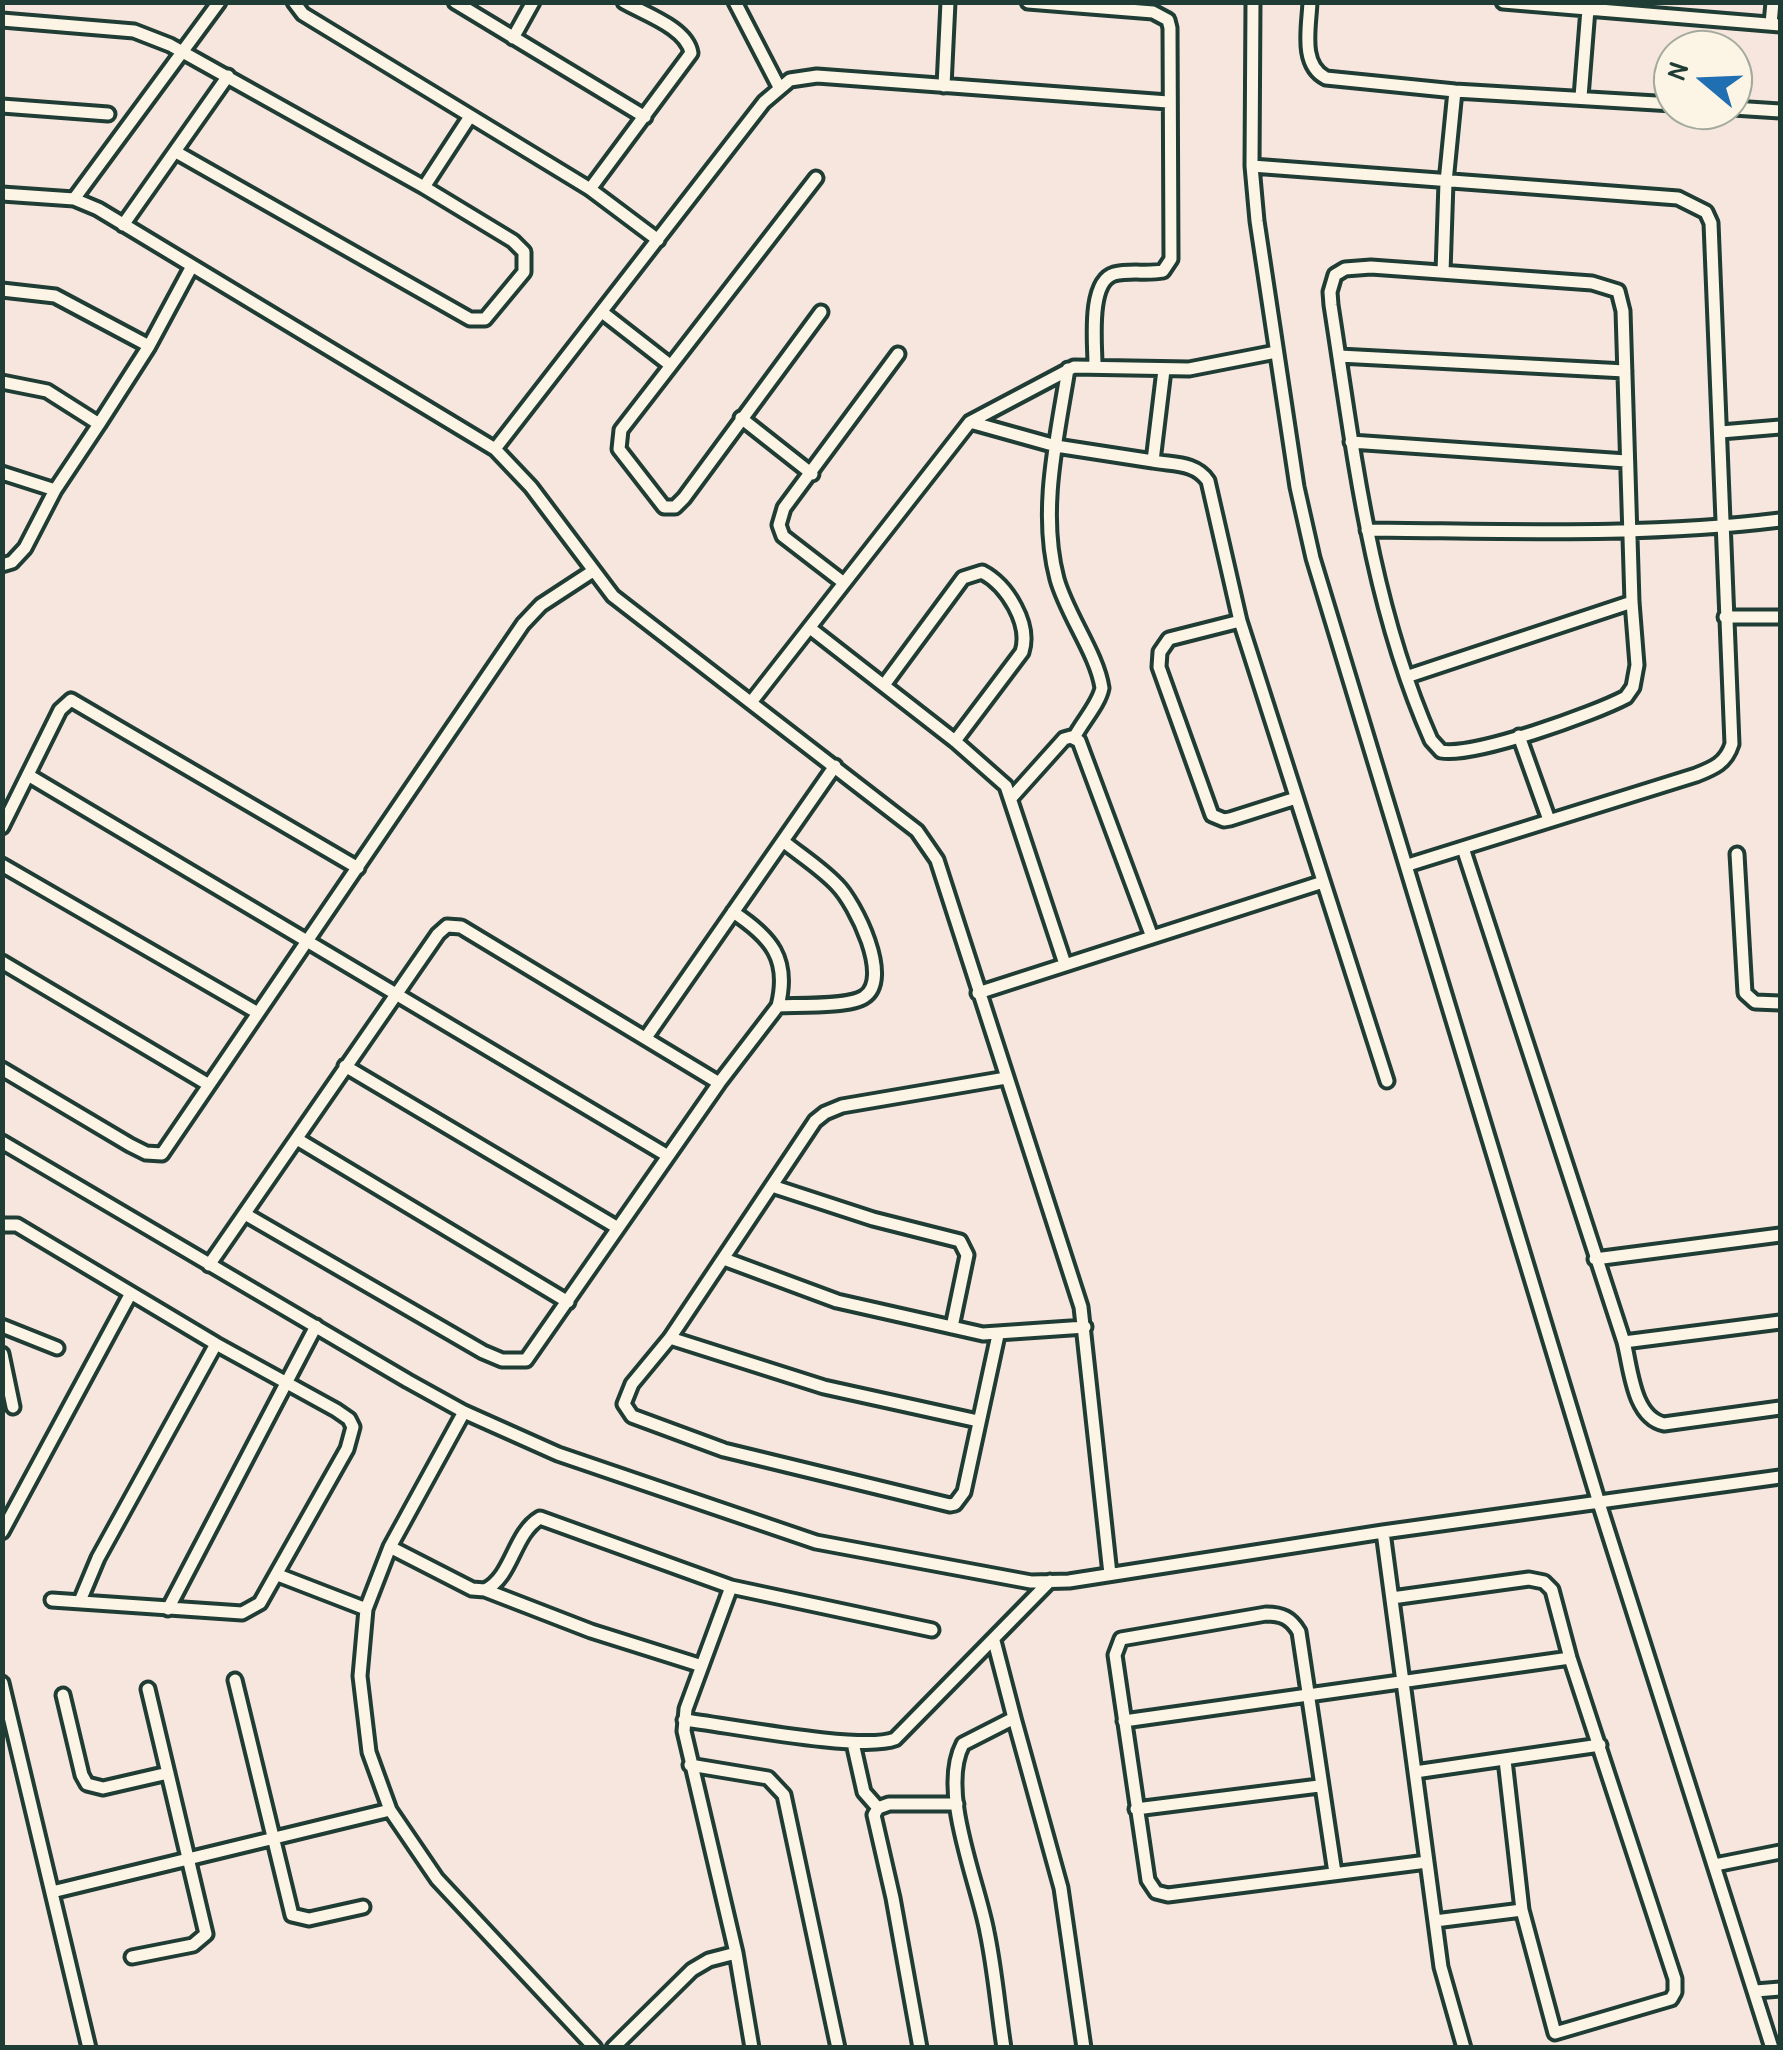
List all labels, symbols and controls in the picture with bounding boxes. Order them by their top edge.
north arrow [1653,30,1753,130]
text: N [1656,58,1697,84]

